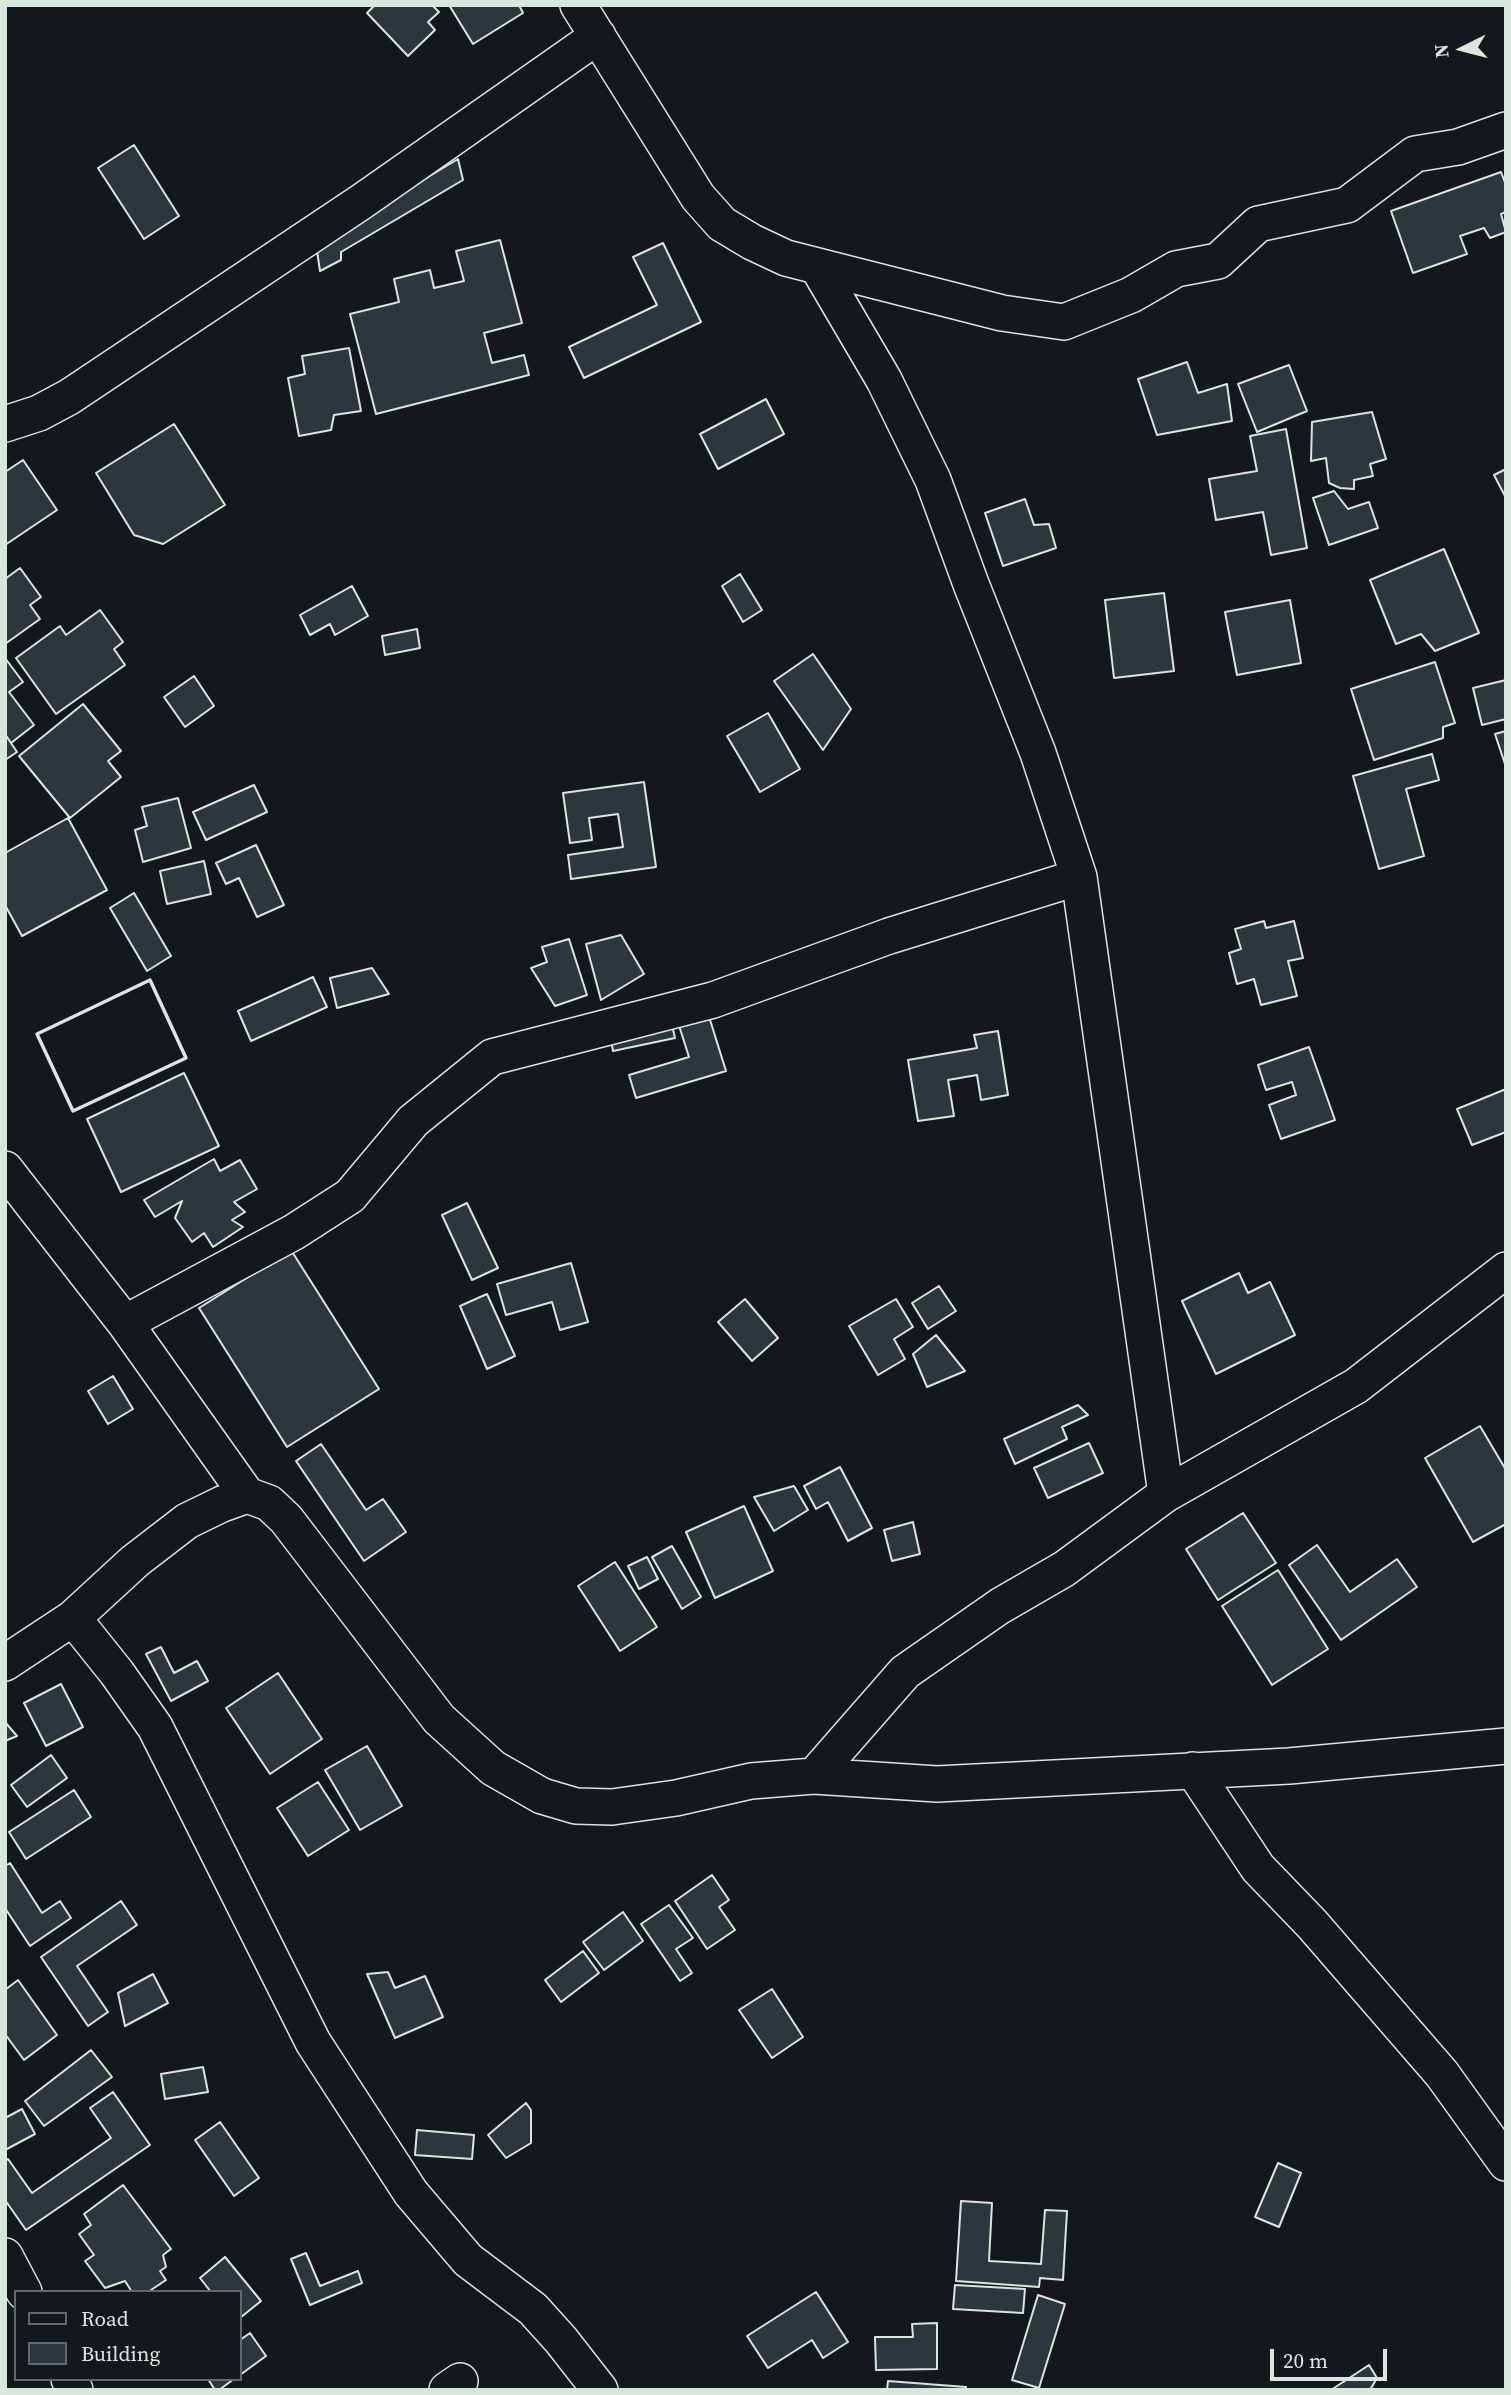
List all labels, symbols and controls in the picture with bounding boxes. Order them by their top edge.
north arrow [1427,14,1497,84]
text: N [1427,43,1455,59]
legend [14,2290,242,2381]
text: Road [81,2304,129,2333]
scale bar [1273,2336,1390,2380]
text: Building [81,2339,160,2368]
text: 20 m [1283,2346,1328,2375]

